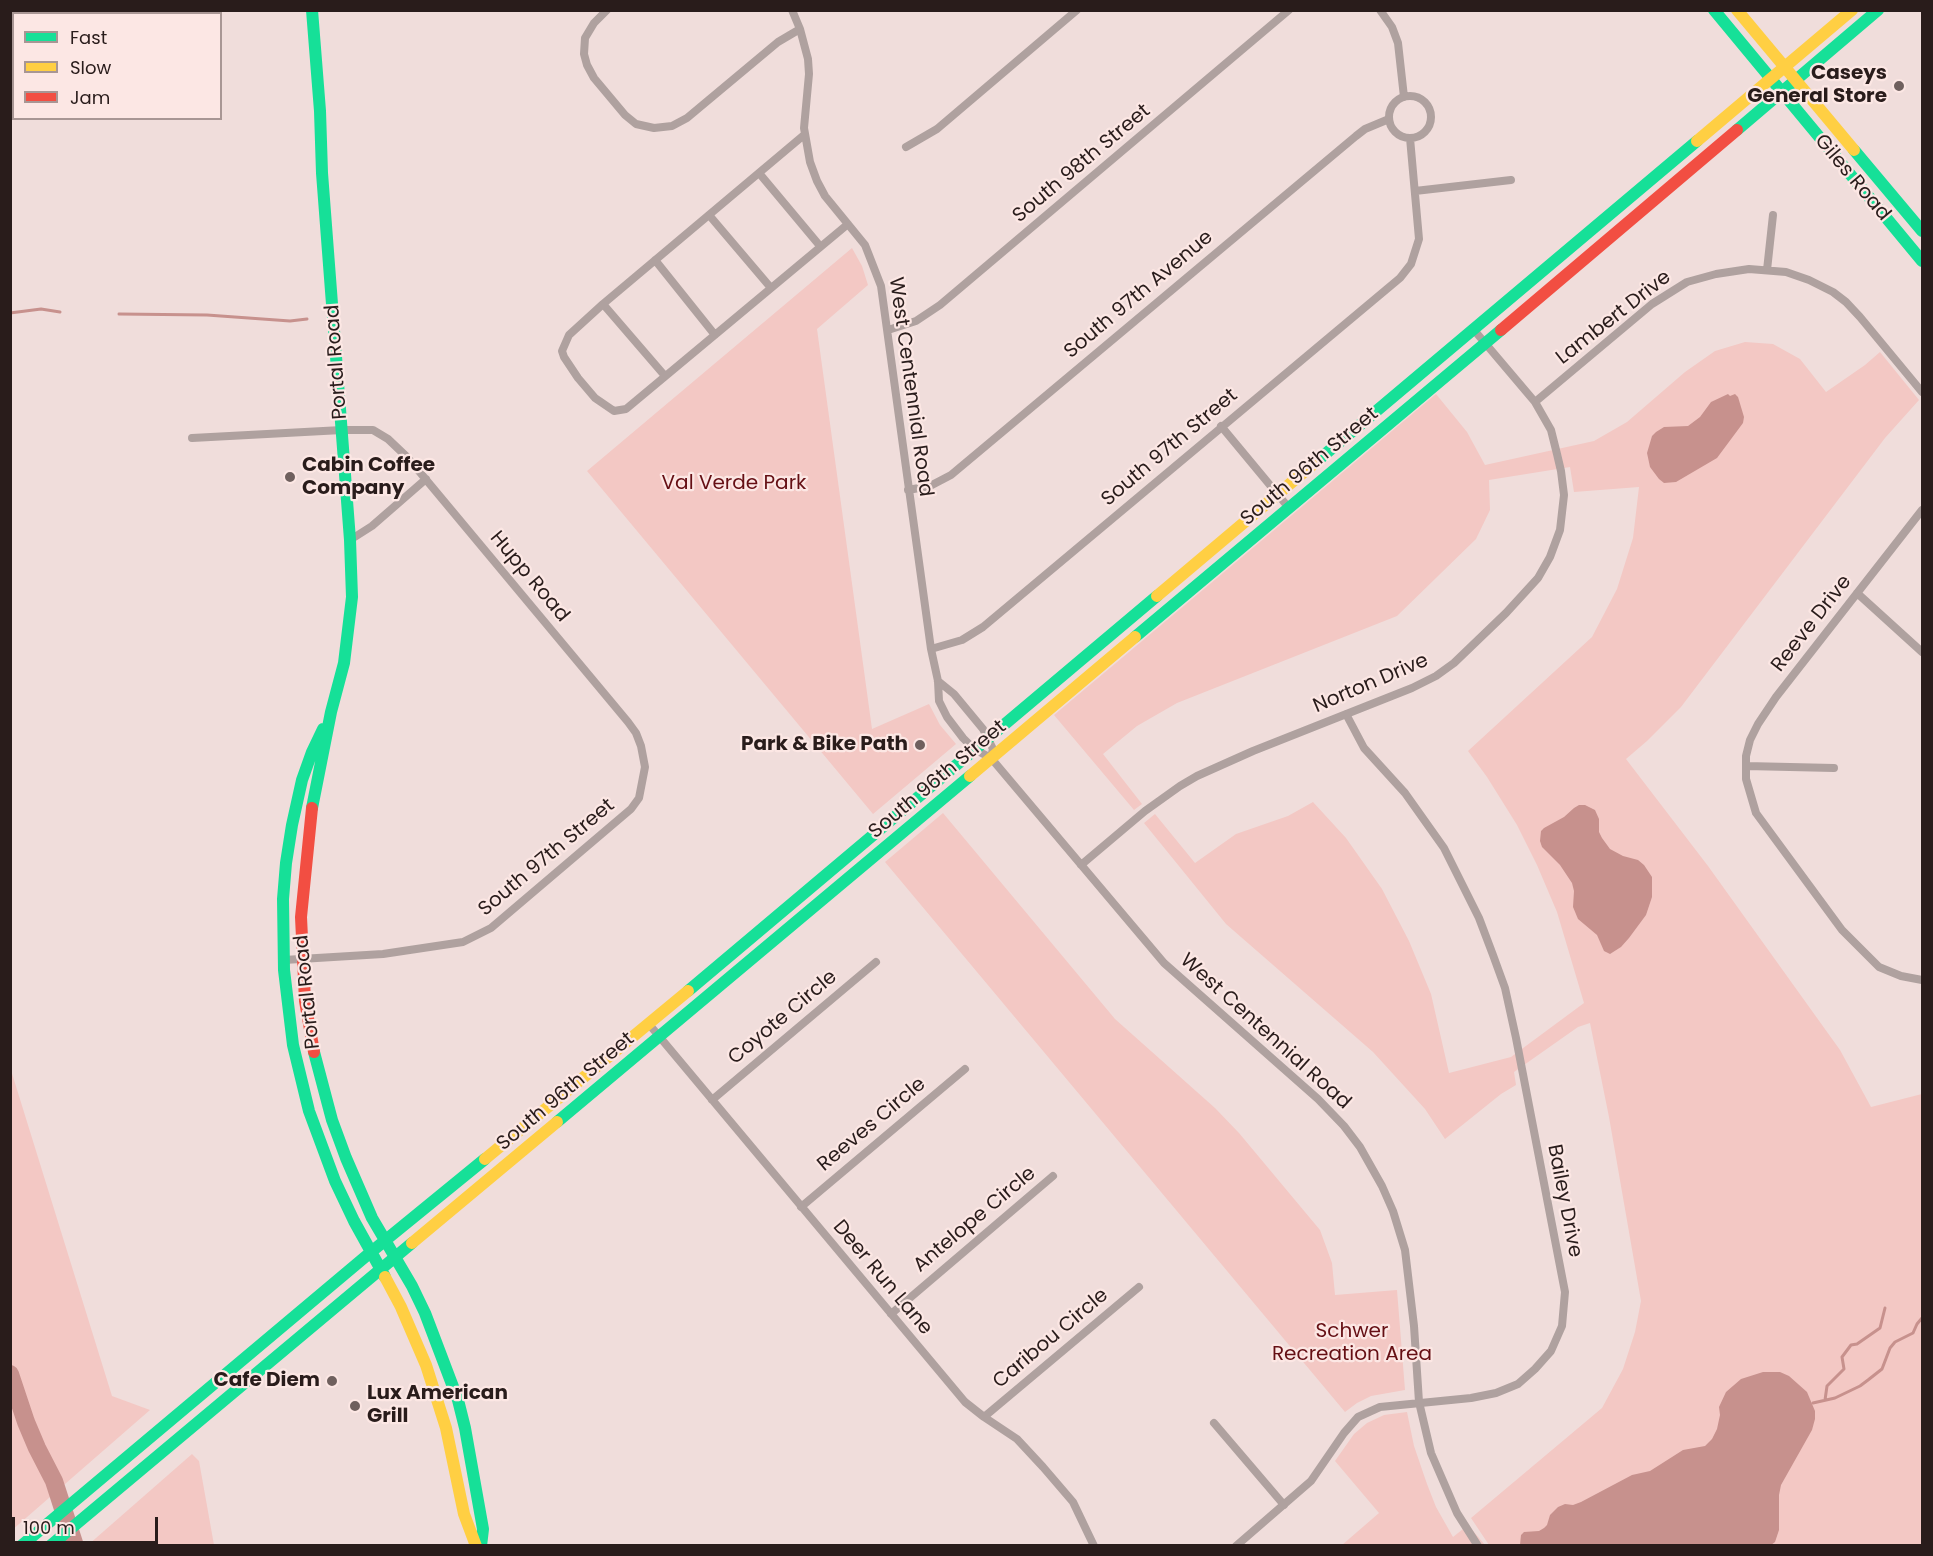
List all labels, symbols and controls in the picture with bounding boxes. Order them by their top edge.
legend [12,12,222,120]
text: Fast [70,25,107,50]
text: Slow [70,55,111,80]
place label: Caseys General Store [1747,62,1887,109]
marker: Caseys General Store [1892,79,1906,93]
text: Jam [70,85,110,110]
street label: South 98th Street [1008,100,1156,228]
street label: Giles Road [1809,130,1895,226]
street label: South 97th Avenue [1060,226,1218,364]
street label: Lambert Drive [1552,266,1676,370]
street label: West Centennial Road [883,276,937,498]
street label: Portal Road [321,304,353,420]
street label: South 97th Street [1097,384,1243,512]
street label: South 96th Street [1236,403,1384,531]
place label: Cabin Coffee Company [302,454,435,501]
marker: Cabin Coffee Company [283,470,297,484]
park label: Val Verde Park [662,472,806,496]
street label: Hupp Road [484,527,574,627]
street label: Reeve Drive [1767,571,1857,677]
street label: Norton Drive [1310,649,1432,719]
street label: South 96th Street [864,716,1012,844]
place label: Park & Bike Path [741,733,908,757]
marker: Park & Bike Path [913,738,927,752]
street label: South 97th Street [474,794,620,922]
street label: Portal Road [290,934,326,1050]
street label: West Centennial Road [1175,949,1355,1115]
street label: Coyote Circle [724,966,842,1070]
street label: South 96th Street [492,1028,640,1156]
street label: Reeves Circle [813,1073,931,1177]
street label: Bailey Drive [1541,1142,1587,1260]
street label: Antelope Circle [909,1162,1041,1278]
street label: Deer Run Lane [827,1216,937,1340]
street label: Caribou Circle [988,1284,1114,1394]
park label: Schwer Recreation Area [1272,1320,1432,1367]
place label: Cafe Diem [213,1369,320,1393]
marker: Cafe Diem [325,1374,339,1388]
place label: Lux American Grill [367,1382,508,1429]
marker: Lux American Grill [348,1399,362,1413]
scale bar [15,1505,160,1543]
text: 100 m [23,1515,75,1540]

